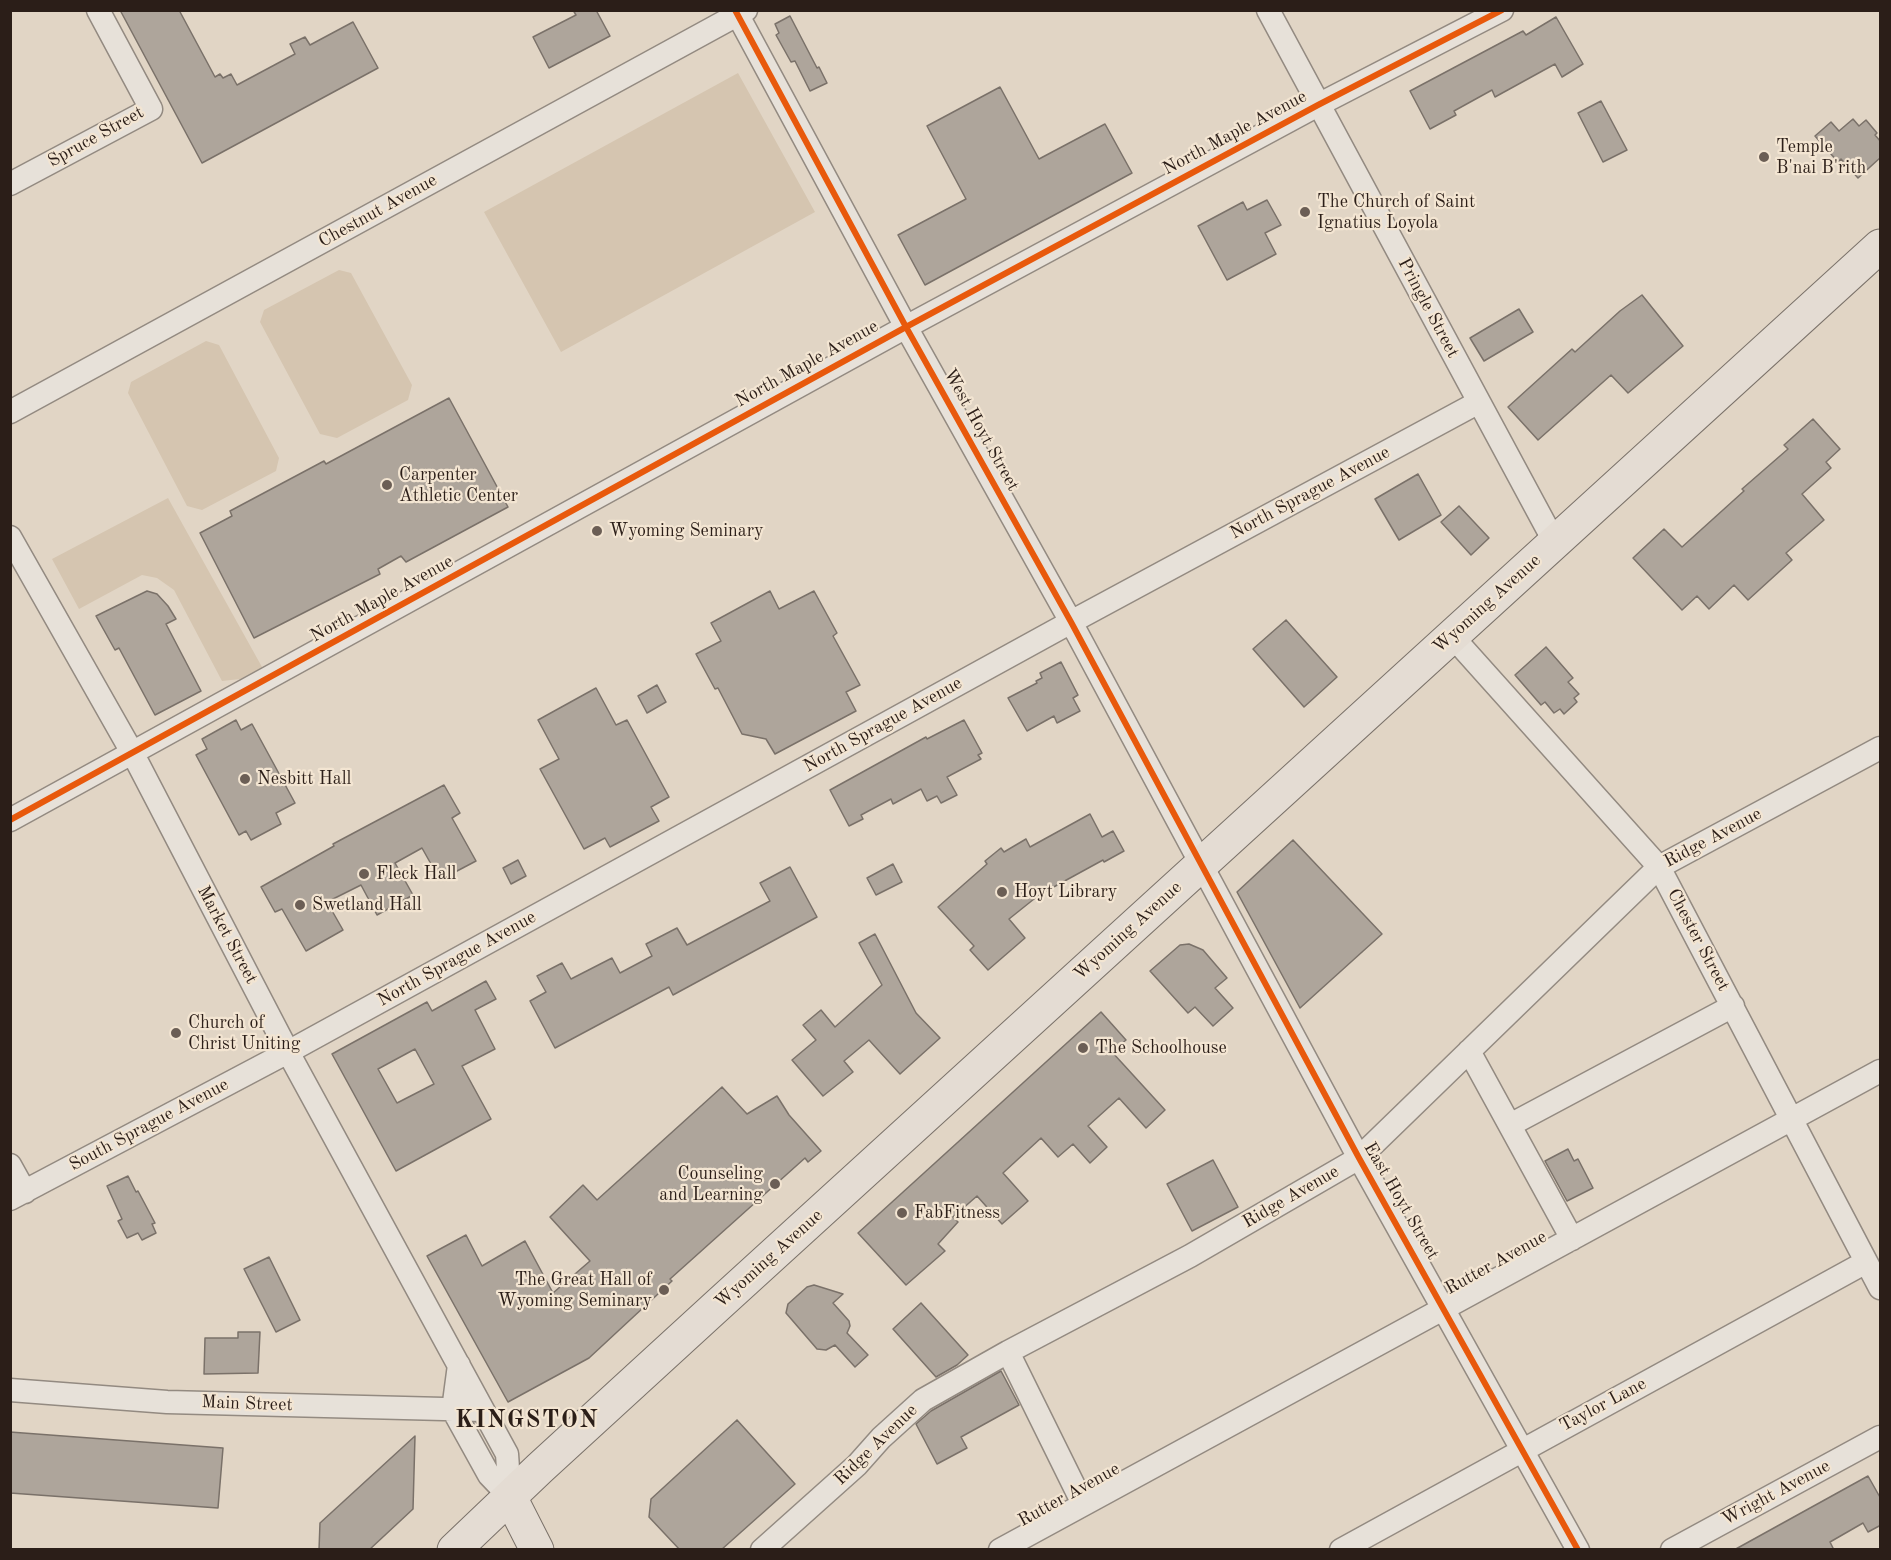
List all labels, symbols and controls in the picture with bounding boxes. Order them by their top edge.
street label: North Maple Avenue [1159,86,1311,180]
street label: Spruce Street [44,102,148,172]
place label: Temple B'nai B'rith [1776,136,1866,178]
marker: Temple B'nai B'rith [1757,150,1771,164]
street label: Chestnut Avenue [315,170,441,252]
place label: The Church of Saint Ignatius Loyola [1317,191,1475,234]
marker: The Church of Saint Ignatius Loyola [1298,205,1312,219]
street label: Pringle Street [1393,254,1463,362]
street label: North Maple Avenue [732,316,882,412]
street label: West Hoyt Street [938,365,1024,495]
street label: North Sprague Avenue [1226,442,1394,544]
place label: Carpenter Athletic Center [399,464,518,506]
marker: Carpenter Athletic Center [380,478,394,492]
place label: Wyoming Seminary [609,520,764,542]
marker: Wyoming Seminary [590,524,604,538]
street label: Wyoming Avenue [1429,550,1545,658]
street label: North Maple Avenue [307,551,457,647]
street label: North Sprague Avenue [800,672,966,778]
place label: Nesbitt Hall [257,768,351,790]
marker: Nesbitt Hall [238,772,252,786]
street label: Ridge Avenue [1661,803,1765,873]
place label: Fleck Hall [376,863,456,885]
marker: Fleck Hall [357,867,371,881]
street label: Wyoming Avenue [1070,877,1186,985]
place label: Hoyt Library [1014,881,1117,903]
street label: Market Street [192,882,262,988]
marker: Hoyt Library [995,885,1009,899]
street label: Chester Street [1662,885,1734,995]
place label: Swetland Hall [312,894,422,916]
marker: Swetland Hall [293,898,307,912]
street label: North Sprague Avenue [374,906,540,1012]
place label: Church of Christ Uniting [188,1012,300,1054]
marker: Church of Christ Uniting [169,1026,183,1040]
place label: The Schoolhouse [1095,1037,1227,1059]
marker: The Schoolhouse [1076,1041,1090,1055]
street label: South Sprague Avenue [66,1074,232,1176]
street label: East Hoyt Street [1359,1138,1443,1264]
street label: Ridge Avenue [1239,1161,1343,1233]
place label: Counseling and Learning [659,1163,763,1206]
marker: Counseling and Learning [768,1177,782,1191]
place label: FabFitness [914,1202,1000,1224]
street label: Wyoming Avenue [711,1205,827,1313]
marker: FabFitness [895,1206,909,1220]
street label: Rutter Avenue [1441,1226,1551,1300]
place label: The Great Hall of Wyoming Seminary [497,1269,652,1312]
marker: The Great Hall of Wyoming Seminary [657,1283,671,1297]
street label: Taylor Lane [1556,1373,1650,1437]
street label: Main Street [201,1392,293,1416]
street label: Ridge Avenue [830,1400,922,1490]
district label: KINGSTON [455,1407,599,1435]
street label: Wright Avenue [1718,1455,1834,1531]
street label: Rutter Avenue [1014,1458,1124,1532]

